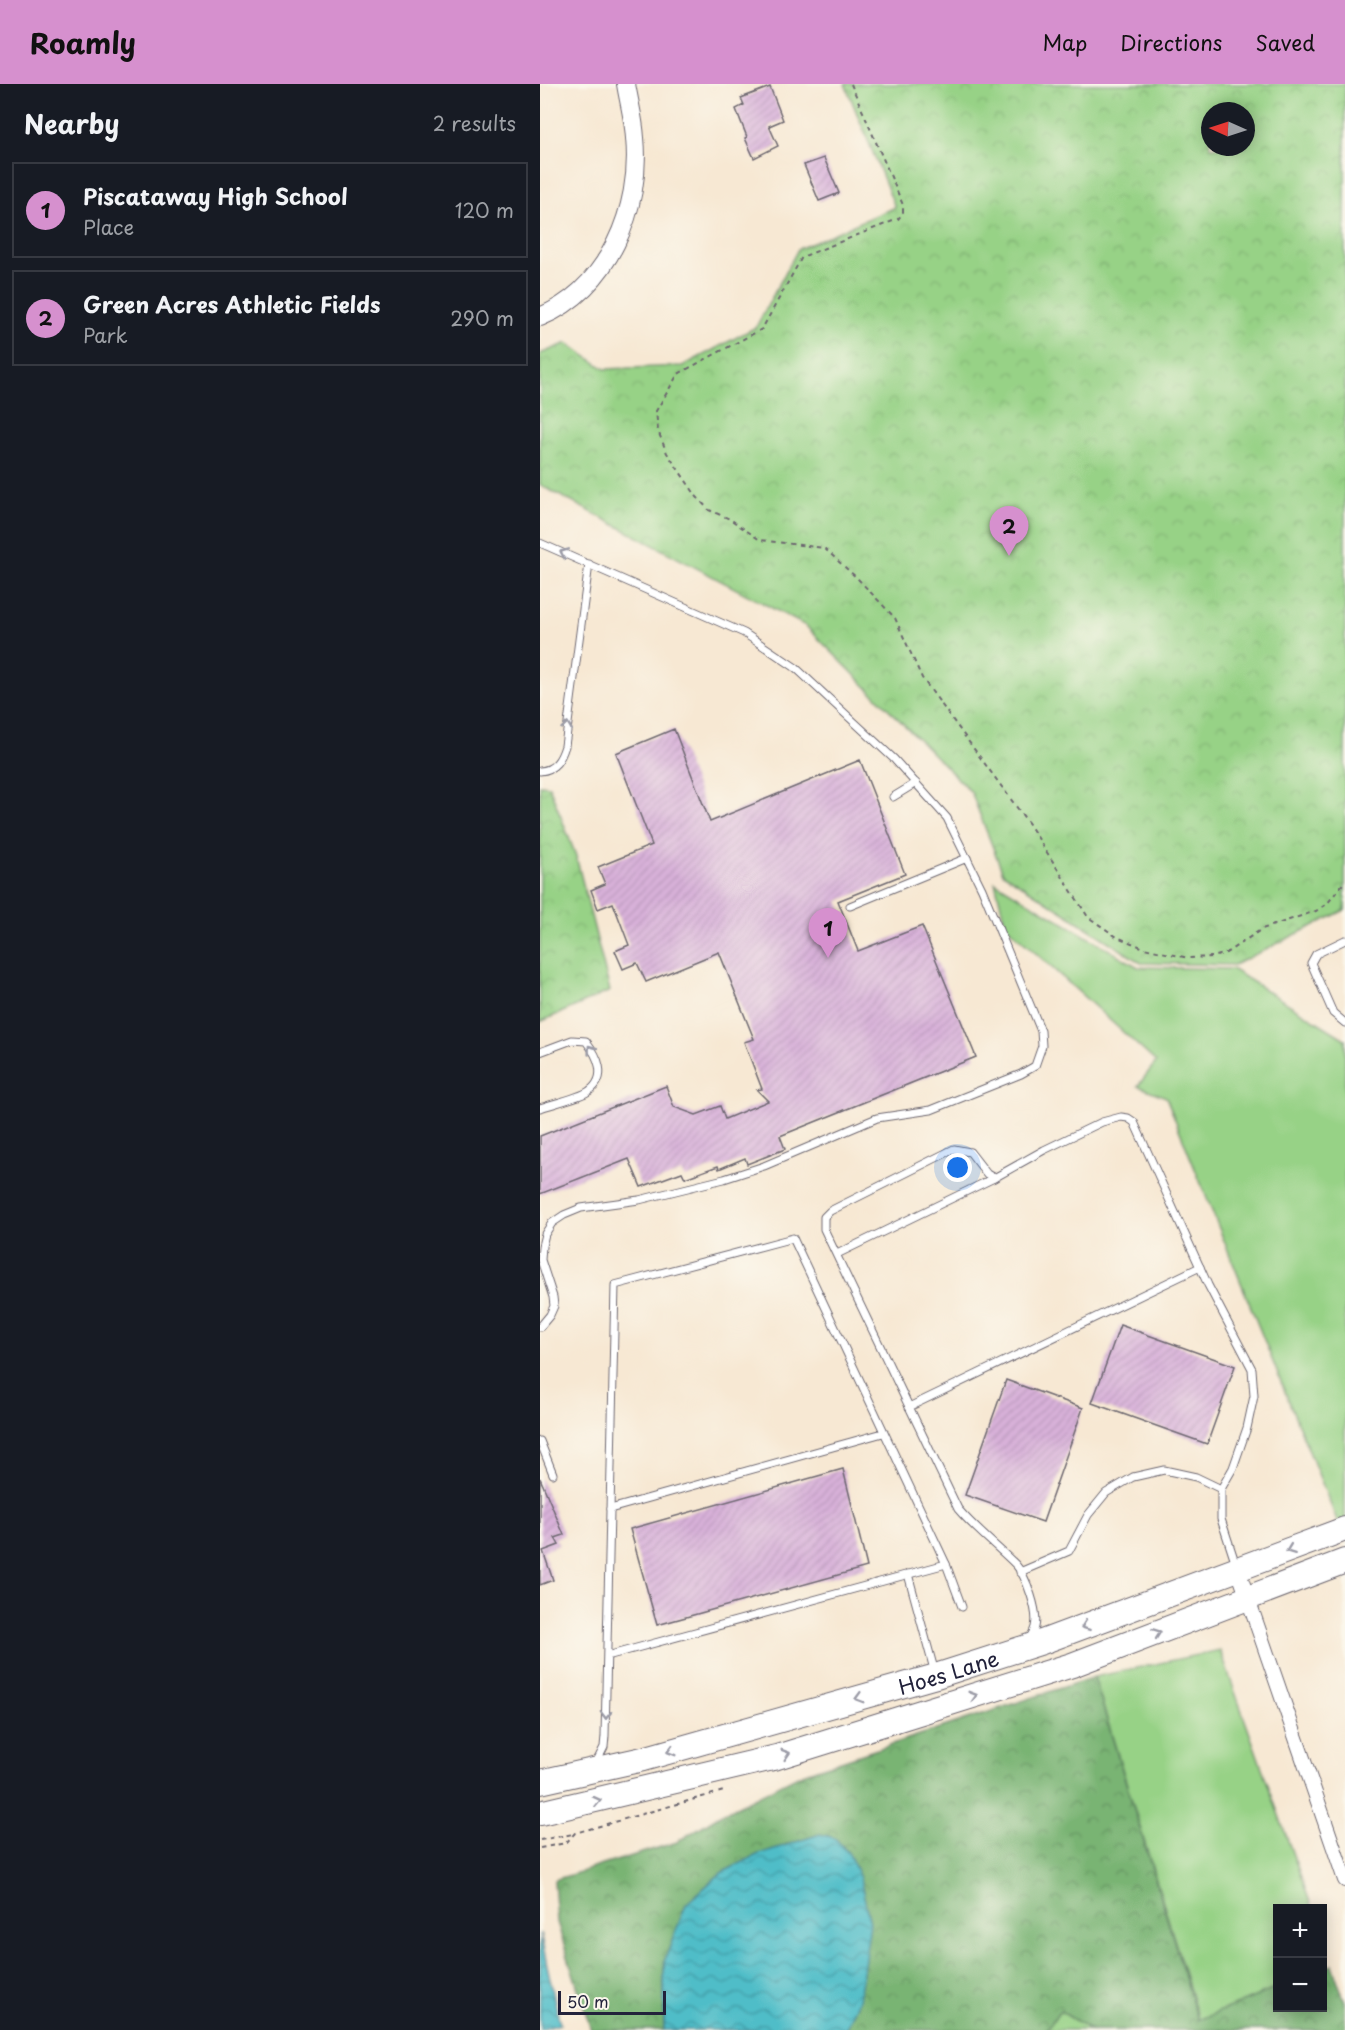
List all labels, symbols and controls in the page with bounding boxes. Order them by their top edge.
text: Roamly [30,21,136,64]
text: Map [1042,26,1087,58]
text: Directions [1120,26,1222,58]
text: Saved [1255,26,1315,58]
north arrow [1201,102,1255,156]
text: Nearby [24,104,119,143]
text: 2 results [433,108,516,138]
text: Piscataway High School [83,179,348,212]
text: 1 [41,195,50,225]
text: 120 m [455,195,514,225]
text: Place [83,212,134,242]
text: Green Acres Athletic Fields [83,287,380,320]
text: 2 [38,303,53,333]
text: 290 m [450,303,514,333]
text: Park [83,320,128,350]
pin: 2 [990,506,1028,556]
one-way arrow [560,548,571,560]
one-way arrow [561,722,573,731]
pin: 1 [808,908,848,958]
one-way arrow [587,1045,598,1056]
your location [943,1153,972,1182]
one-way arrow [1285,1542,1296,1555]
one-way arrow [1080,1619,1090,1632]
one-way arrow [1151,1628,1162,1641]
street label: Hoes Lane [894,1641,1003,1702]
one-way arrow [854,1691,865,1703]
one-way arrow [967,1691,978,1703]
one-way arrow [600,1710,612,1719]
one-way arrow [666,1744,677,1756]
one-way arrow [780,1749,791,1761]
one-way arrow [592,1795,602,1808]
map controls [1273,1904,1327,2012]
button: + [1273,1904,1327,1958]
button: − [1273,1958,1327,2012]
scale bar [558,1988,666,2016]
text: 50 m [567,1989,608,2013]

